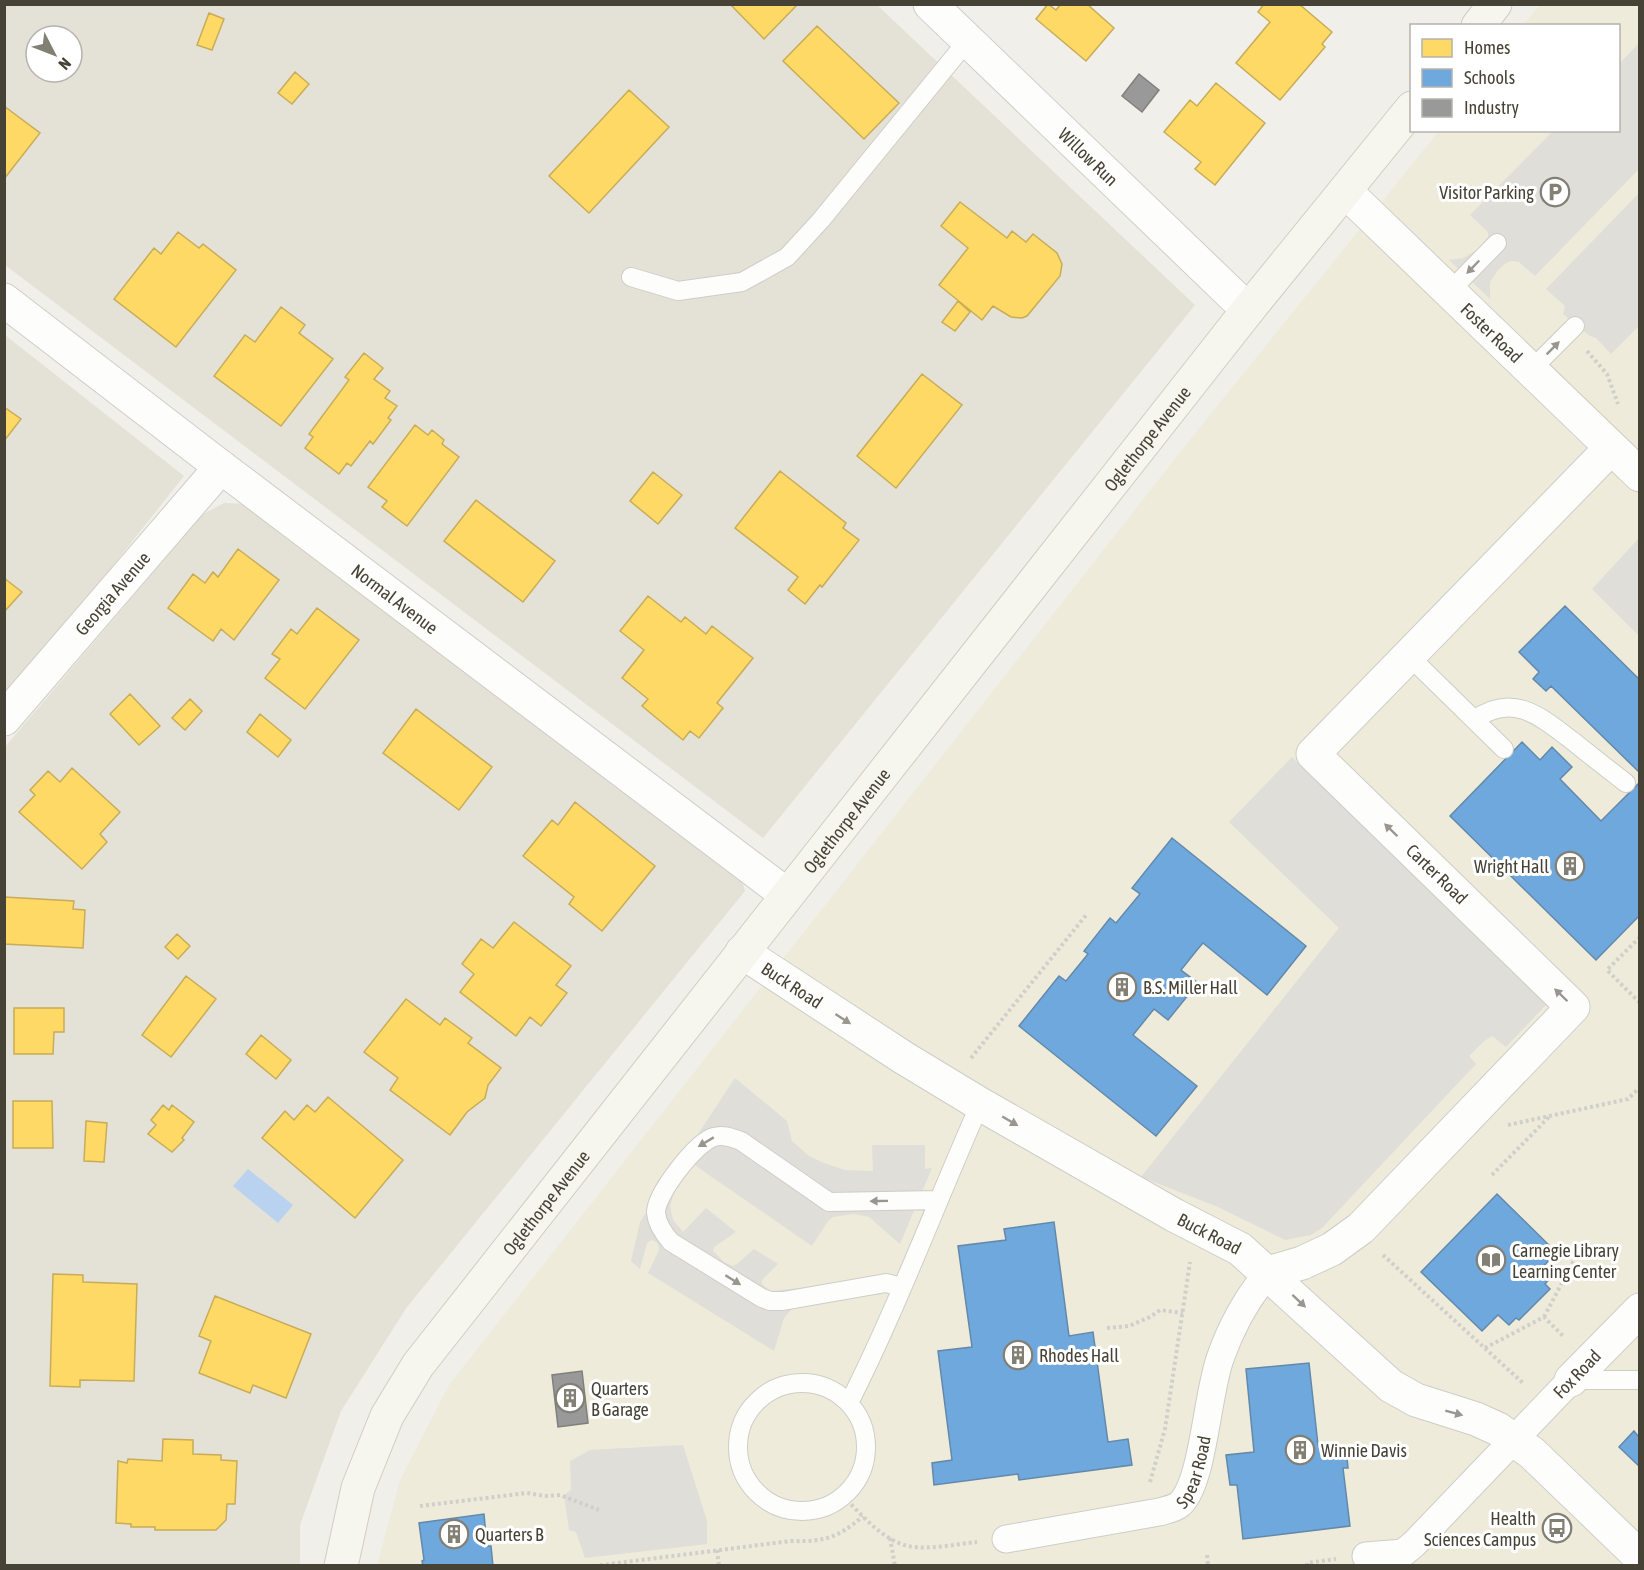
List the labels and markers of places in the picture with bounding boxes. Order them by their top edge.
parking icon: Visitor Parking [1539,176,1571,208]
place label: Visitor Parking [1439,182,1534,203]
building icon: Wright Hall [1554,850,1586,882]
place label: Wright Hall [1474,856,1549,877]
building icon: B.S. Miller Hall [1106,971,1138,1003]
place label: B.S. Miller Hall [1143,977,1238,998]
place label: Carnegie Library Learning Center [1512,1240,1619,1282]
library icon: Carnegie Library Learning Center [1475,1244,1507,1276]
building icon: Rhodes Hall [1002,1339,1034,1371]
place label: Rhodes Hall [1039,1345,1119,1366]
place label: Quarters B Garage [591,1378,649,1420]
building icon: Quarters B Garage [554,1382,586,1414]
building icon: Winnie Davis [1284,1434,1316,1466]
place label: Winnie Davis [1321,1440,1407,1461]
place label: Health Sciences Campus [1424,1508,1536,1550]
bus stop icon: Health Sciences Campus [1541,1512,1573,1544]
building icon: Quarters B [438,1518,470,1550]
place label: Quarters B [475,1524,544,1545]

